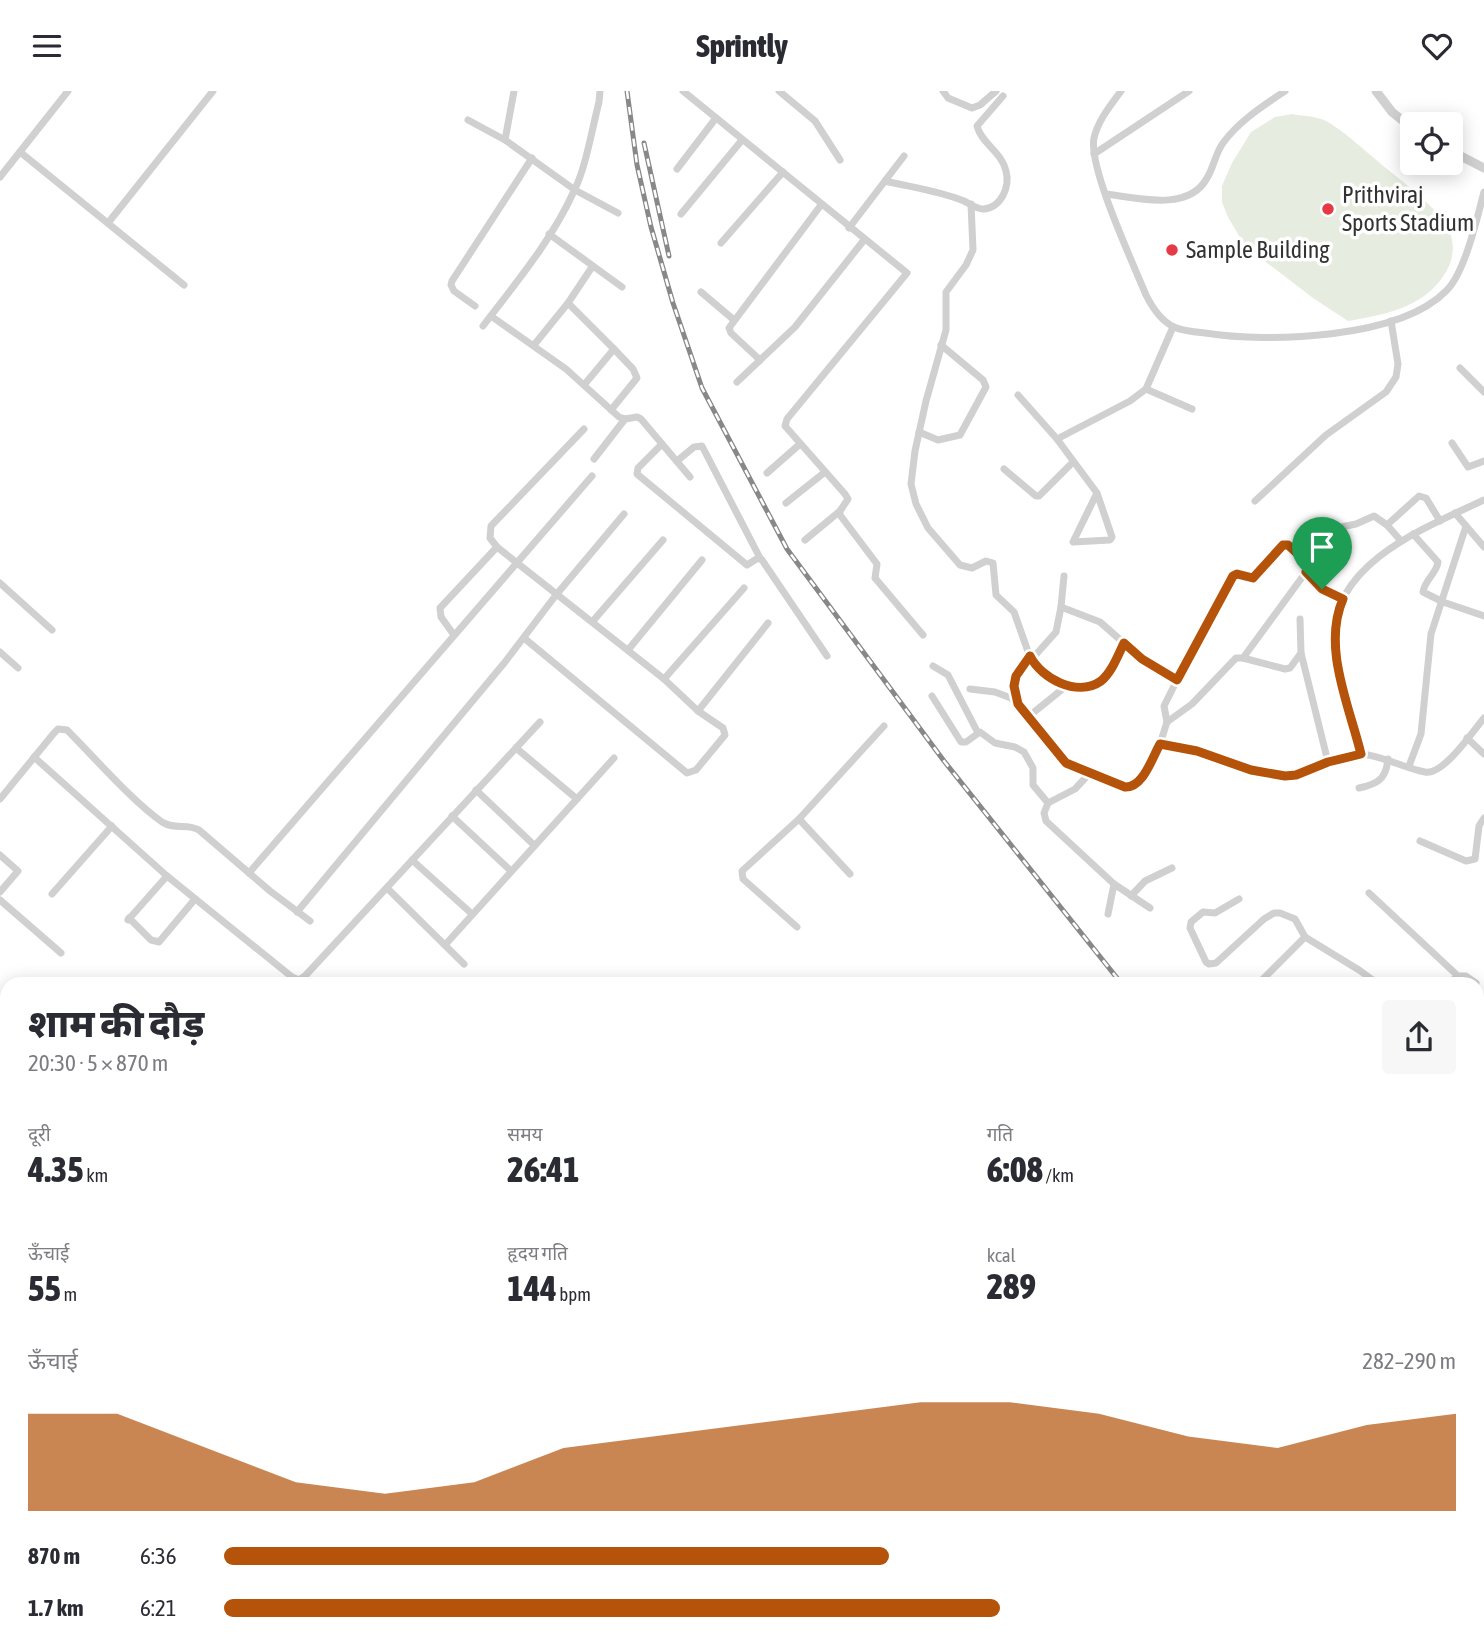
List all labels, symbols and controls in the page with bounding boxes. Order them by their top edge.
icon: menu [28,27,66,65]
text: Sprintly [696,27,788,64]
icon: heart [1418,27,1456,65]
map controls [1400,112,1463,175]
button: locate [1400,112,1463,175]
place label: Prithviraj Sports Stadium [1342,181,1474,236]
marker: Prithviraj Sports Stadium [1320,201,1336,217]
place label: Sample Building [1186,236,1330,263]
marker: Sample Building [1164,242,1180,258]
pin [1292,517,1352,589]
icon: arrive [1303,528,1341,566]
button: share [1382,1000,1456,1074]
text: शाम की दौड़ [28,1002,204,1045]
text: 20:30 · 5 × 870 m [28,1050,168,1076]
text: दूरी [28,1123,51,1145]
text: समय [507,1123,543,1145]
text: गति [987,1123,1013,1145]
text: 4.35 [28,1149,84,1189]
text: 26:41 [507,1149,579,1189]
text: 6:08 [987,1149,1043,1189]
text: km [84,1164,108,1186]
text: /km [1043,1164,1074,1186]
text: ऊँचाई [28,1242,69,1264]
text: हृदय गति [507,1242,568,1264]
text: kcal [987,1244,1016,1266]
text: 289 [987,1266,1036,1306]
text: 55 [28,1268,61,1308]
text: 144 [507,1268,557,1308]
text: m [61,1283,77,1305]
text: bpm [557,1283,591,1305]
text: ऊँचाई [28,1348,78,1374]
text: 282–290 m [1362,1348,1456,1374]
text: 870 m [28,1543,80,1569]
text: 6:36 [140,1543,177,1569]
text: 1.7 km [28,1595,84,1621]
text: 6:21 [140,1595,177,1621]

